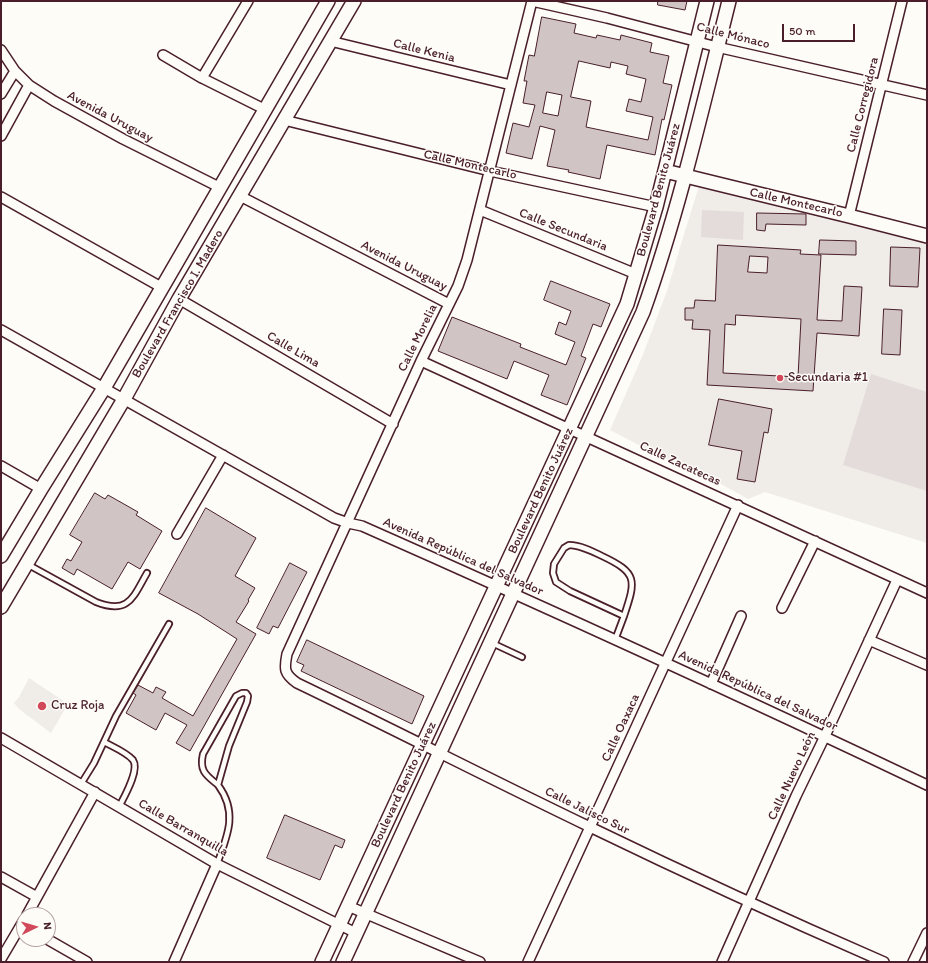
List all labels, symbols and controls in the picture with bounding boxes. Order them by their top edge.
scale bar [784,16,857,42]
street label: Calle Mónaco [695,19,771,53]
text: 50 m [789,24,815,38]
street label: Calle Kenia [391,36,457,66]
street label: Calle Corregidora [844,56,882,154]
street label: Avenida Uruguay [64,88,156,146]
street label: Boulevard Benito Juárez [634,122,684,258]
street label: Calle Montecarlo [422,147,518,183]
street label: Calle Montecarlo [748,185,844,221]
street label: Calle Secundaria [517,205,609,255]
street label: Boulevard Francisco I. Madero [129,227,227,381]
street label: Avenida Uruguay [358,238,450,294]
street label: Calle Morelia [395,302,441,374]
street label: Calle Lima [264,329,322,371]
place label: Secundaria #1 [788,370,868,386]
marker: Secundaria #1 [775,373,785,383]
street label: Boulevard Benito Juárez [505,425,577,557]
street label: Calle Zacatecas [637,438,723,490]
street label: Avenida República del Salvador [380,515,546,599]
street label: Avenida República del Salvador [676,647,840,735]
street label: Calle Oaxaca [598,692,644,764]
place label: Cruz Roja [51,698,104,714]
marker: Cruz Roja [36,700,48,712]
street label: Boulevard Benito Juárez [368,719,440,851]
street label: Calle Nuevo León [765,729,819,823]
street label: Calle Jalisco Sur [542,784,632,838]
street label: Calle Barranquilla [135,796,231,860]
north arrow [16,907,56,947]
text: N [41,922,54,930]

